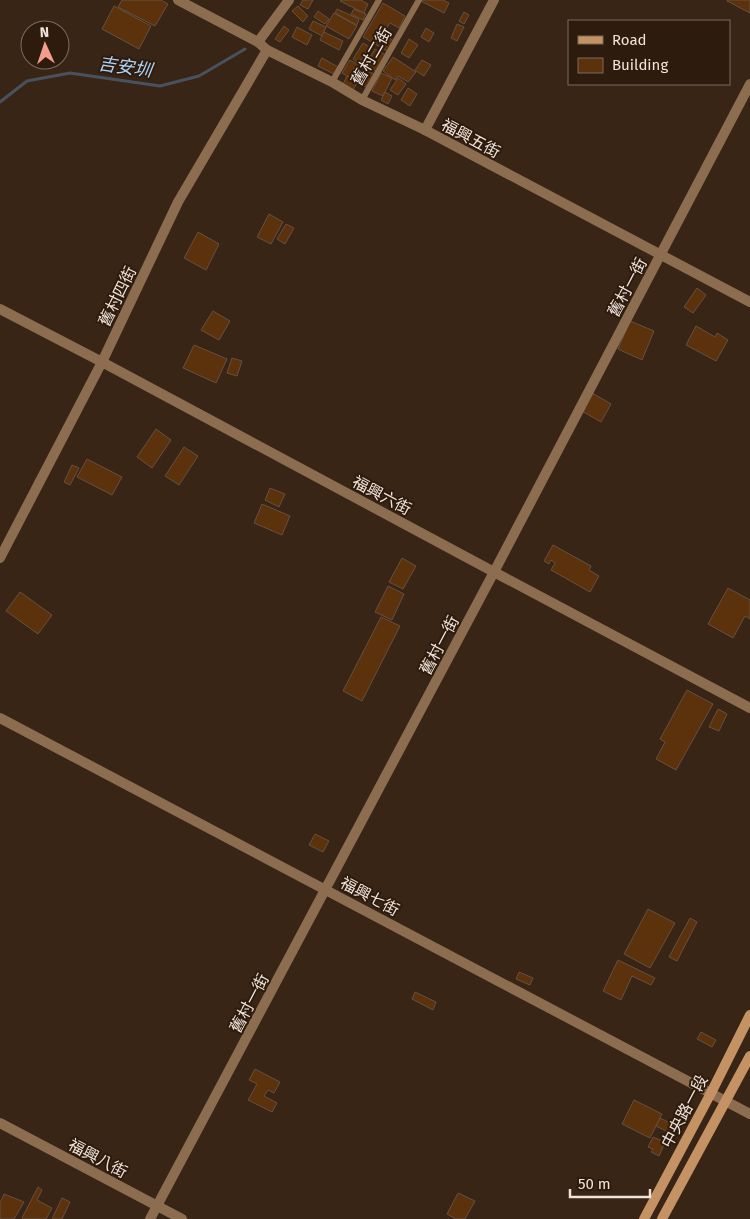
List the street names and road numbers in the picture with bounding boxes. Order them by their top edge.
street label: 舊村二街 [347,24,396,89]
street label: 福興五街 [438,115,503,162]
street label: 舊村一街 [604,255,651,320]
street label: 舊村四街 [95,263,140,329]
street label: 福興六街 [349,472,414,519]
street label: 舊村一街 [416,613,463,678]
street label: 福興七街 [337,873,402,920]
street label: 舊村一街 [226,971,273,1036]
street label: 中央路一段 [657,1071,712,1151]
street label: 福興八街 [65,1135,130,1182]

